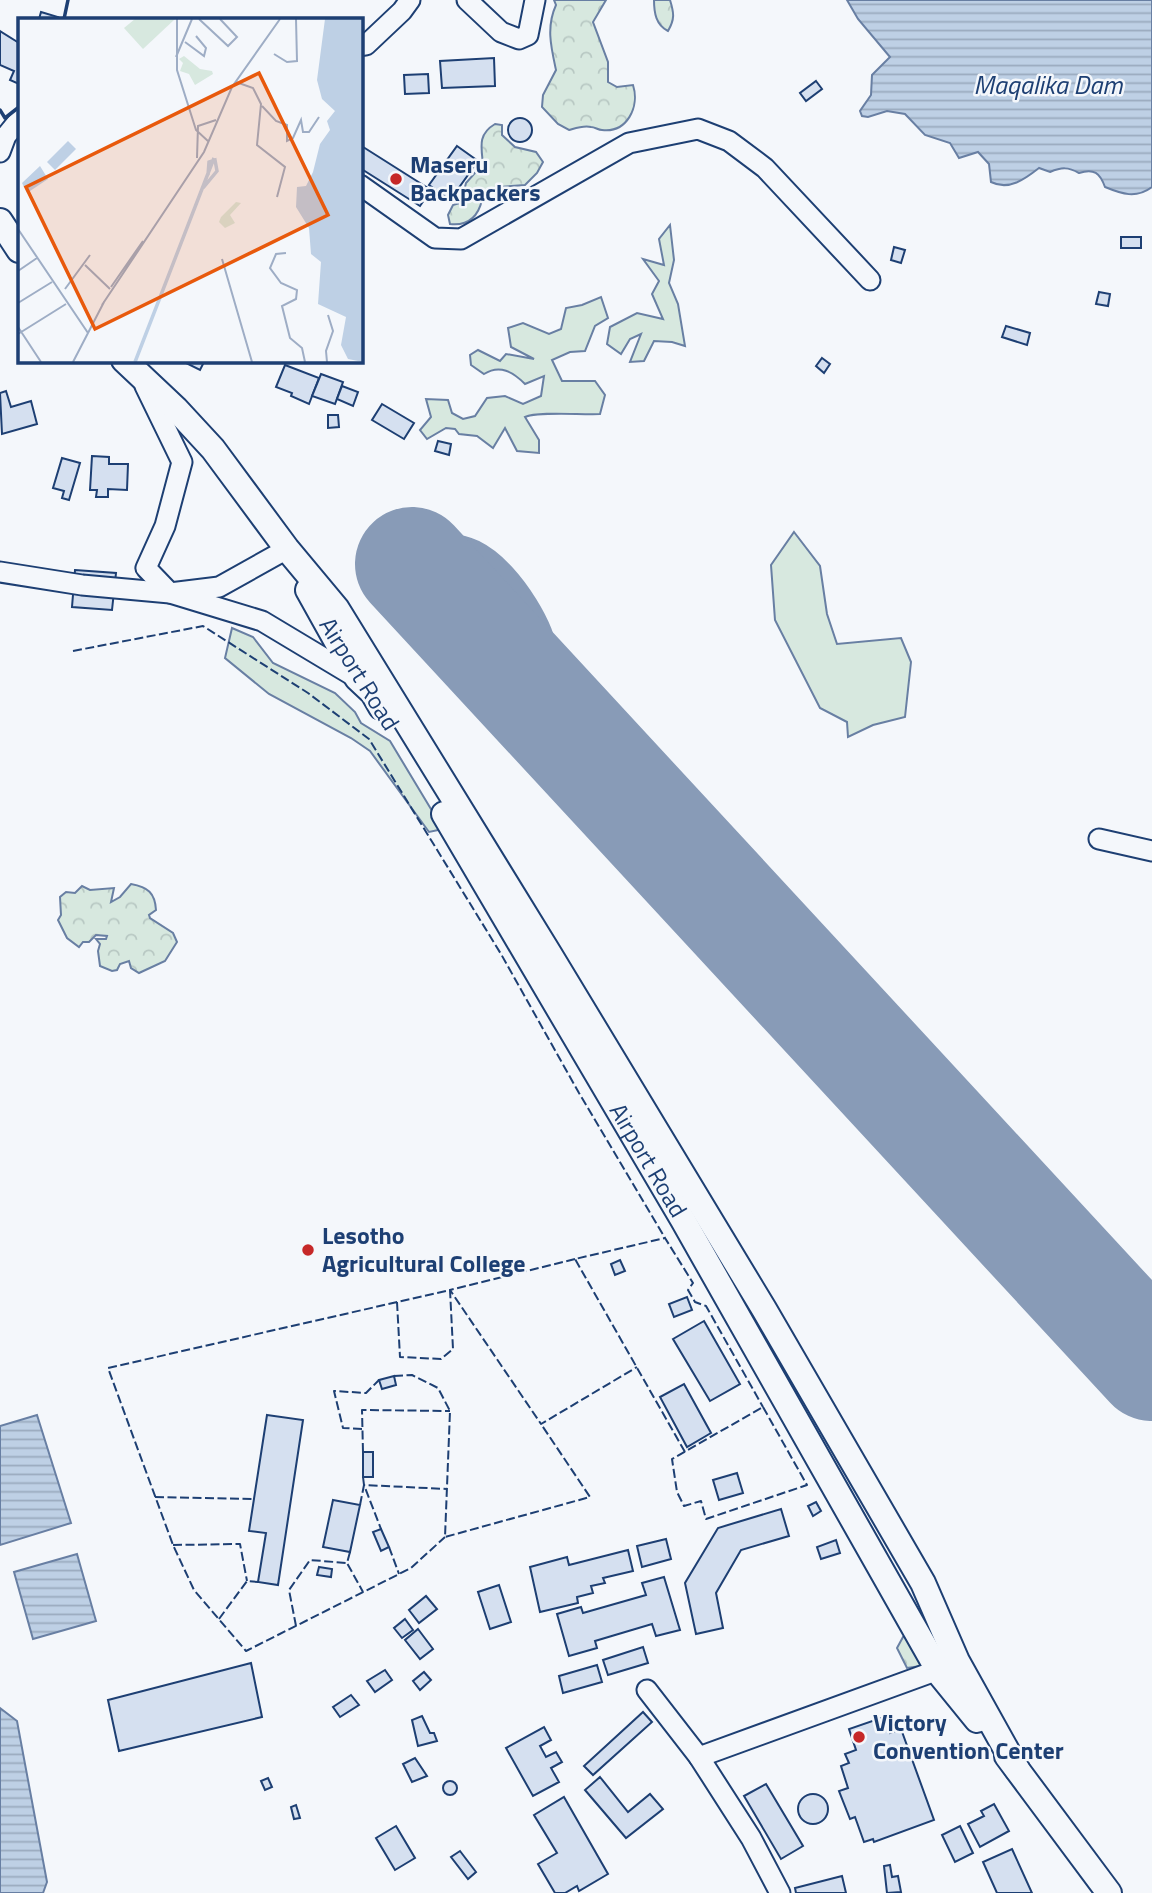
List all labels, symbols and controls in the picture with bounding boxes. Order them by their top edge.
inset map [18,18,362,362]
water label: Maqalika Dam [974,65,1123,104]
place label: Maseru Backpackers [410,146,541,210]
marker: Maseru Backpackers [388,171,404,187]
street label: Airport Road [311,610,409,737]
street label: Airport Road [601,1096,697,1224]
place label: Lesotho Agricultural College [322,1217,525,1281]
marker: Lesotho Agricultural College [300,1242,316,1258]
place label: Victory Convention Center [873,1704,1064,1768]
marker: Victory Convention Center [851,1729,867,1745]

